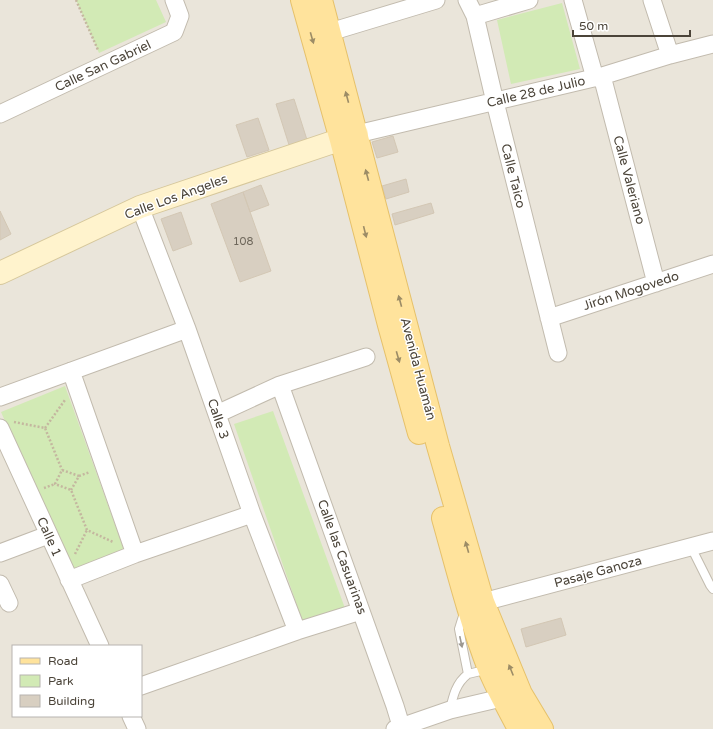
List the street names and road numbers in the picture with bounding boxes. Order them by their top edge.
street label: Calle San Gabriel [52,37,154,95]
street label: Calle 28 de Julio [485,73,587,111]
street label: Calle Valeriano [609,134,649,226]
street label: Calle Taico [497,142,529,210]
street label: Calle Los Angeles [122,171,230,223]
street label: Jirón Mogovedo [581,268,681,314]
street label: Avenida Huamán [397,316,439,422]
street label: Calle 3 [204,397,232,441]
street label: Calle las Casuarinas [314,497,370,617]
street label: Calle 1 [33,515,65,559]
street label: Pasaje Ganoza [552,553,644,591]

